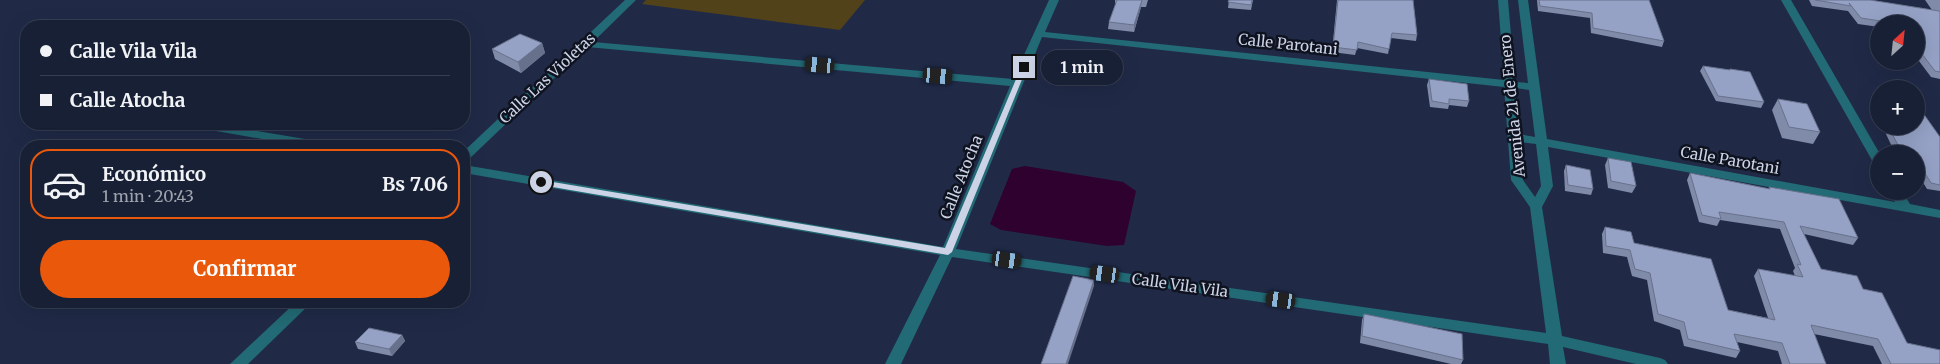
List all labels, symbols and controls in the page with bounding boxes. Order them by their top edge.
north arrow [1870,15,1925,70]
map controls [1870,15,1925,200]
street label: Calle Las Violetas [495,29,599,127]
street label: Calle Parotani [1237,29,1339,59]
street label: Avenida 21 de Enero [1495,34,1529,179]
text: Calle Vila Vila [70,39,197,63]
callout: 1 min [1042,50,1124,84]
car [804,56,835,74]
route end [1013,56,1035,78]
text: 1 min [1060,57,1104,77]
car [922,67,953,85]
button: + [1870,80,1925,135]
text: Calle Atocha [70,88,185,112]
street label: Calle Atocha [936,132,986,222]
street label: Calle Parotani [1679,142,1781,178]
button: − [1870,145,1925,200]
icon: car [42,162,87,207]
text: Económico [102,162,206,186]
route start [530,171,552,193]
text: Bs 7.06 [382,172,448,196]
text: 1 min · 20:43 [102,186,194,206]
button: Confirmar [40,240,450,298]
car [991,250,1022,270]
car [1089,264,1120,284]
street label: Calle Vila Vila [1131,269,1229,301]
car [1265,290,1296,310]

